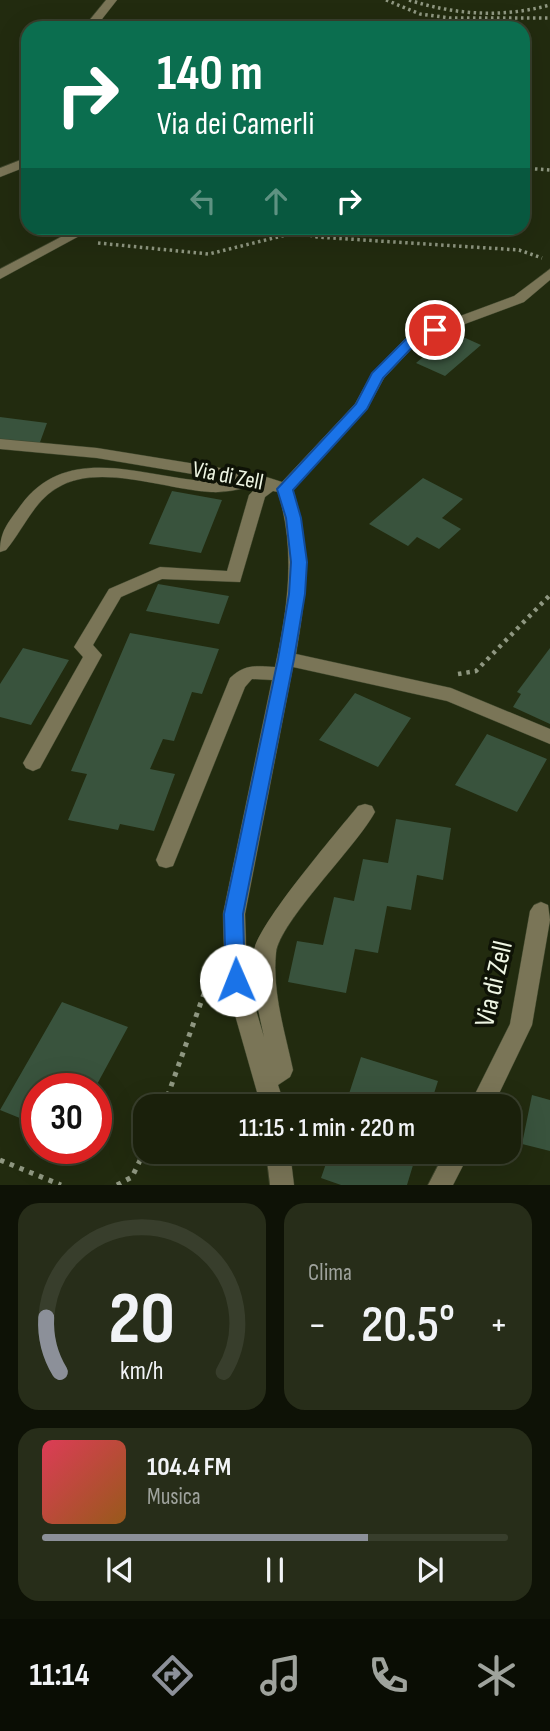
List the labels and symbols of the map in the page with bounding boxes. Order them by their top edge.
pin [405,300,465,360]
street label: Via di Zell [190,455,266,497]
street label: Via di Zell [468,938,520,1030]
position arrow [199,943,273,1017]
speed limit sign: 30 [21,1073,112,1164]

